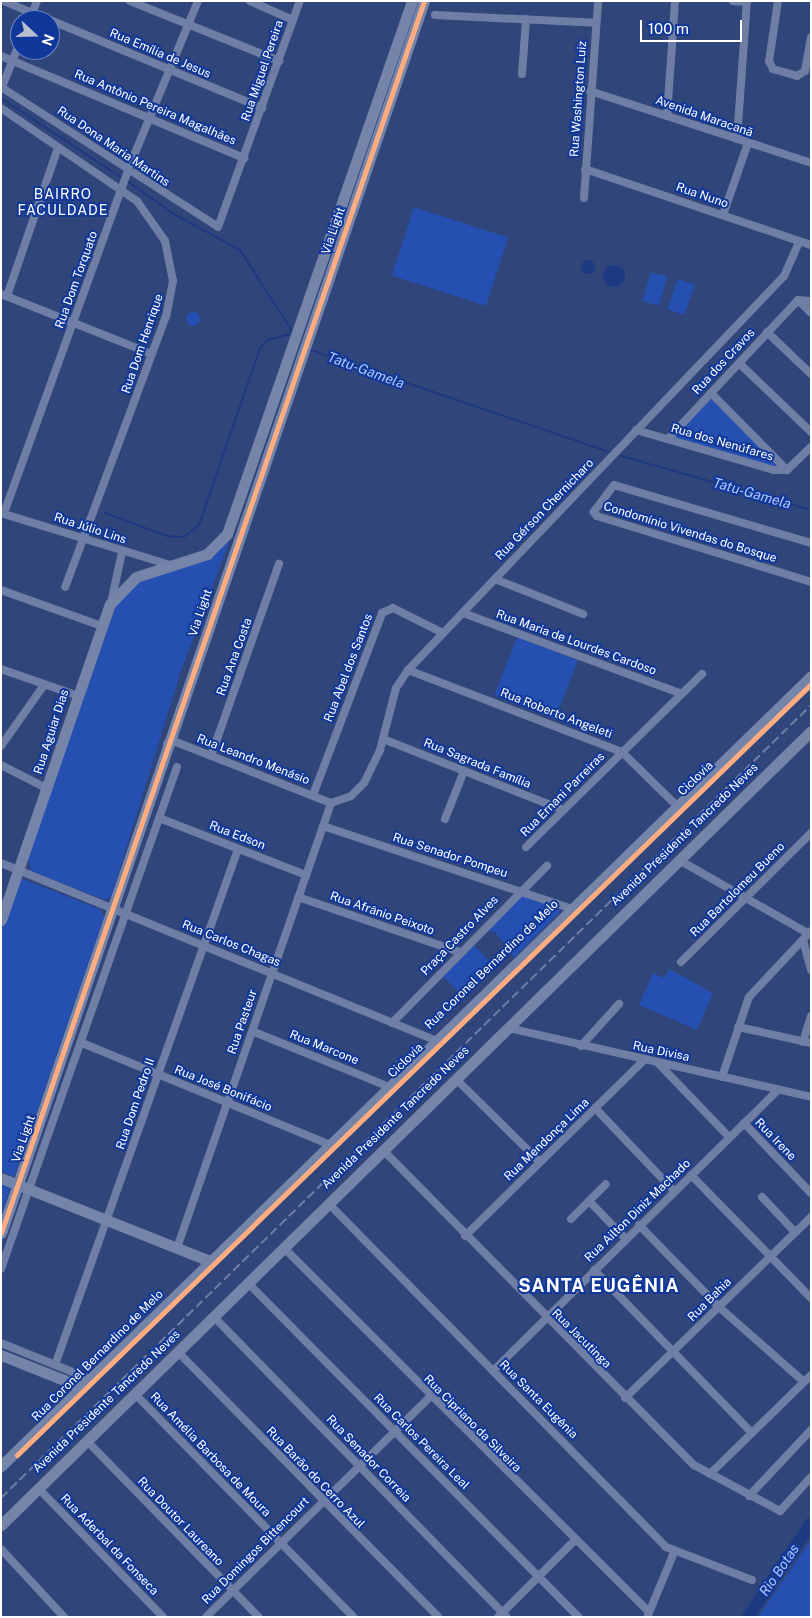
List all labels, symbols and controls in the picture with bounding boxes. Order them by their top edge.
north arrow [10,10,60,60]
scale bar [642,10,744,42]
street label: Rua Miguel Pereira [239,19,287,123]
text: 100 m [648,20,689,37]
street label: Rua Emília de Jesus [107,26,213,82]
text: N [39,32,58,48]
street label: Rua Washington Luiz [568,40,590,158]
street label: Rua Antônio Pereira Magalhães [72,67,238,149]
street label: Avenida Maracanã [653,94,755,140]
street label: Rua Dona Maria Martins [54,104,172,190]
street label: Rua Nuno [674,180,730,212]
district label: BAIRRO FACULDADE [16,186,110,218]
street label: Via Light [319,205,349,257]
street label: Rua Dom Torquato [53,229,101,331]
street label: Rua Dom Henrique [119,292,167,396]
street label: Rua dos Cravos [690,326,758,398]
water label: Tatu-Gamela [325,348,407,392]
street label: Rua dos Nenúfares [669,421,775,465]
street label: Rua Gérson Chernicharo [493,456,597,564]
water label: Tatu-Gamela [711,474,793,512]
street label: Condomínio Vivendas do Bosque [601,500,779,566]
street label: Rua Júlio Lins [52,511,128,547]
street label: Via Light [186,587,216,639]
street label: Rua Maria de Lourdes Cardoso [494,607,658,679]
street label: Rua Abel dos Santos [322,612,376,724]
street label: Rua Ana Costa [214,616,256,698]
street label: Rua Roberto Angeleti [498,686,614,742]
street label: Rua Aguiar Dias [32,688,72,776]
street label: Rua Leandro Menásio [195,732,311,788]
street label: Rua Sagrada Família [421,736,533,792]
street label: Rua Ernani Parreiras [518,750,608,840]
street label: Ciclovia [675,759,717,799]
street label: Avenida Presidente Tancredo Neves [608,761,762,909]
street label: Rua Edson [207,819,267,853]
street label: Rua Senador Pompeu [391,831,509,881]
street label: Rua Bartolomeu Bueno [688,840,788,940]
street label: Rua Afrânio Peixoto [328,889,436,939]
street label: Praça Castro Alves [418,893,502,979]
street label: Rua Coronel Bernardino de Melo [422,897,562,1033]
street label: Rua Carlos Chagas [180,918,282,970]
street label: Rua Pasteur [225,988,261,1056]
street label: Rua Marcone [287,1028,361,1068]
street label: Rua Divisa [631,1039,691,1065]
street label: Ciclovia [385,1041,427,1081]
street label: Avenida Presidente Tancredo Neves [319,1044,473,1192]
street label: Rua Dom Pedro II [114,1056,158,1152]
street label: Rua José Bonifácio [172,1063,274,1115]
street label: Rua Mendonça Lima [501,1096,593,1184]
street label: Via Light [9,1113,39,1165]
street label: Rua Irene [751,1116,799,1164]
street label: Rua Ailton Diniz Machado [582,1157,694,1265]
district label: SANTA EUGÊNIA [517,1275,681,1297]
street label: Rua Bahia [685,1275,735,1325]
street label: Rua Coronel Bernardino de Melo [29,1287,167,1425]
street label: Rua Jacutinga [548,1306,614,1372]
street label: Avenida Presidente Tancredo Neves [30,1328,184,1476]
street label: Rua Santa Eugênia [496,1358,580,1442]
street label: Rua Cipriano da Silveira [420,1372,524,1476]
street label: Rua Amélia Barbosa de Moura [147,1390,273,1520]
street label: Rua Carlos Pereira Leal [370,1391,472,1493]
street label: Rua Senador Correia [323,1413,413,1505]
street label: Rua Barão do Cerro Azul [263,1424,367,1532]
street label: Rua Doutor Laureano [134,1475,226,1569]
street label: Rua Aderbal da Fonseca [57,1491,161,1599]
street label: Rua Domingos Bittencourt [199,1494,313,1608]
water label: Rio Botas [755,1541,803,1599]

